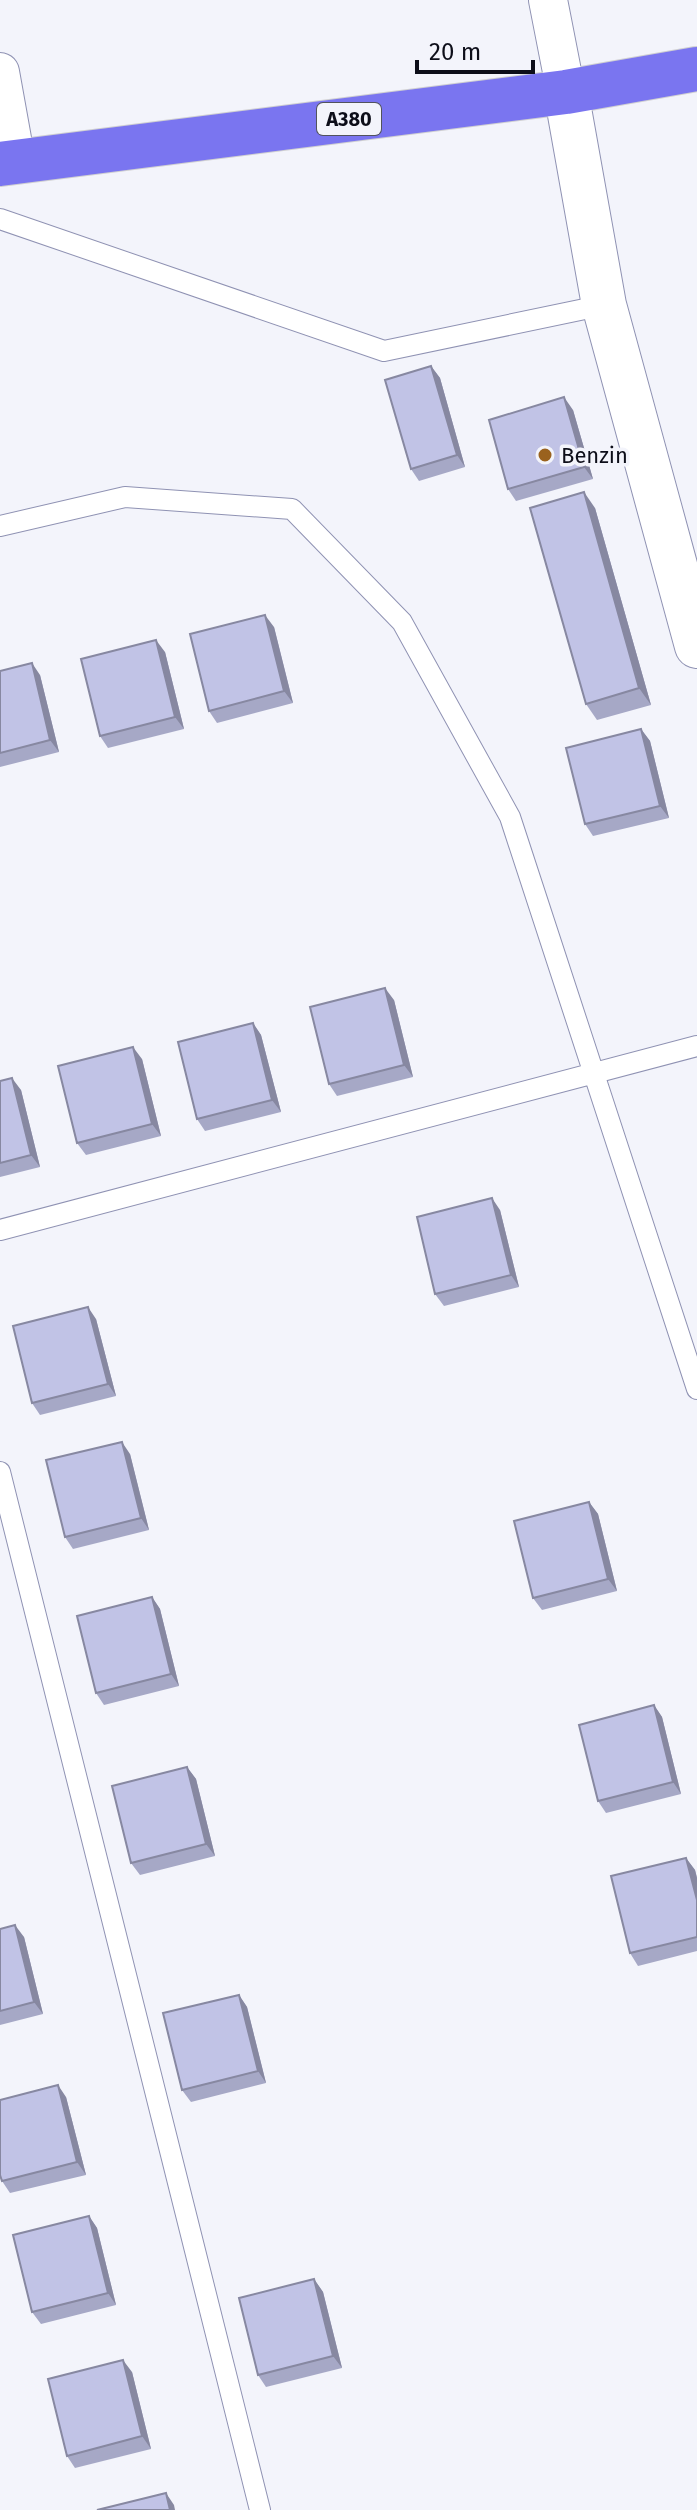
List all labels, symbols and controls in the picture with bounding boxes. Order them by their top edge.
scale bar [417,24,533,74]
text: 20 m [429,38,481,66]
road number: A380 [317,103,381,135]
place label: Benzin [561,442,628,469]
marker: Benzin [536,446,554,464]

